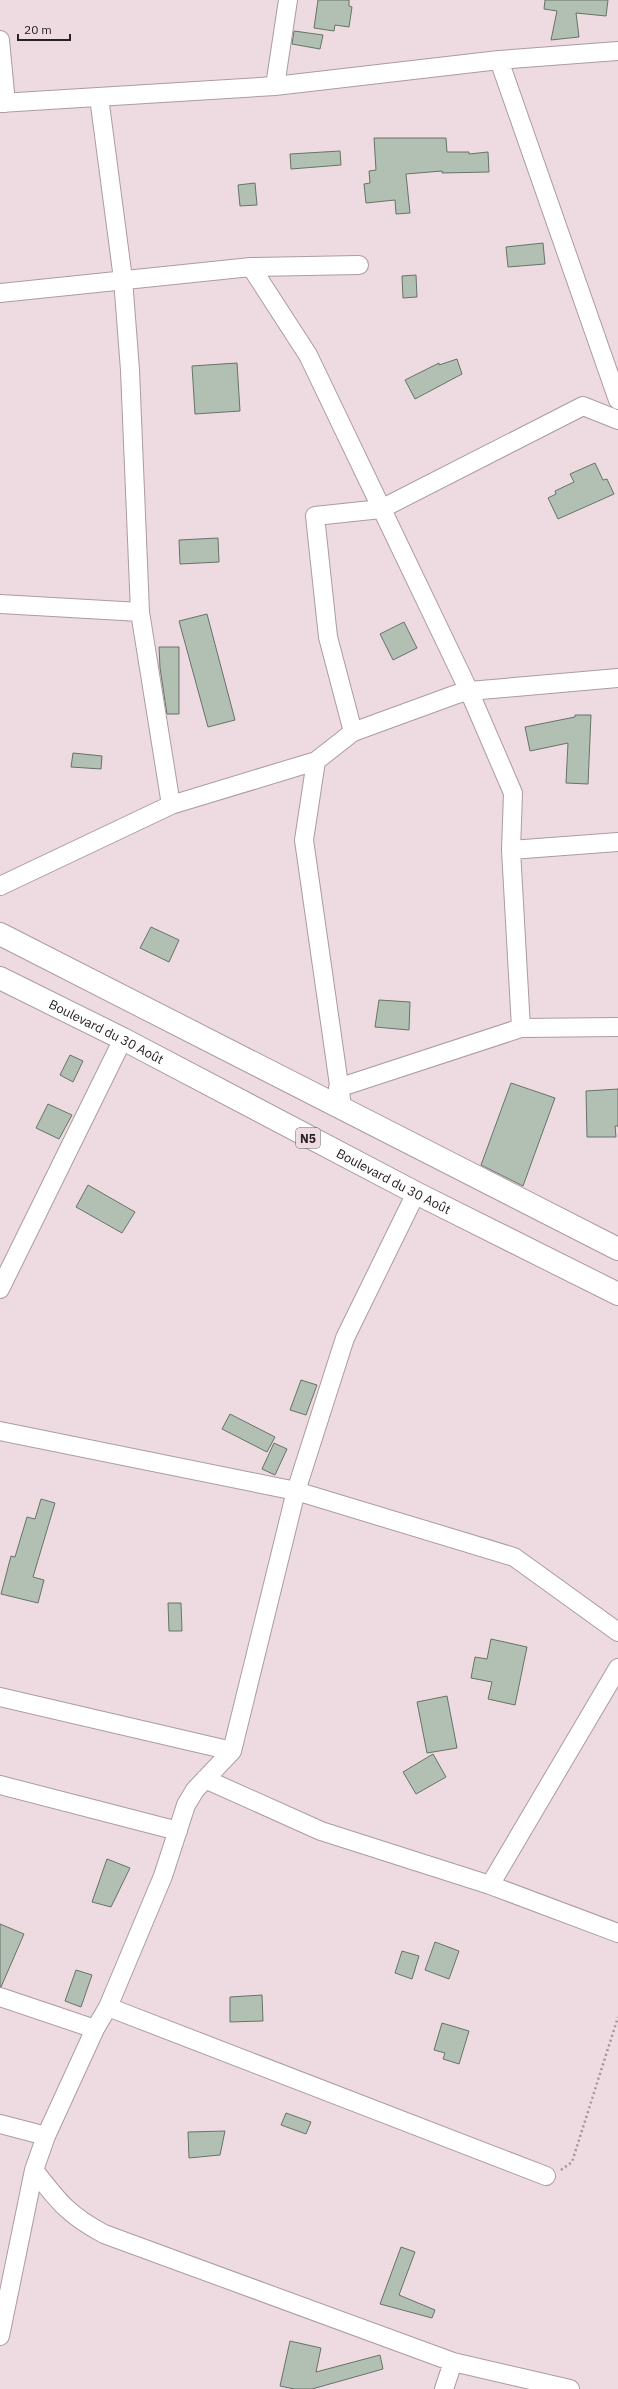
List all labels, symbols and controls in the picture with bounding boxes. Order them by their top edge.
scale bar [18,16,70,42]
text: 20 m [24,22,52,37]
street label: Boulevard du 30 Août [46,995,167,1067]
road number: N5 [296,1128,320,1148]
street label: Boulevard du 30 Août [334,1144,454,1218]

